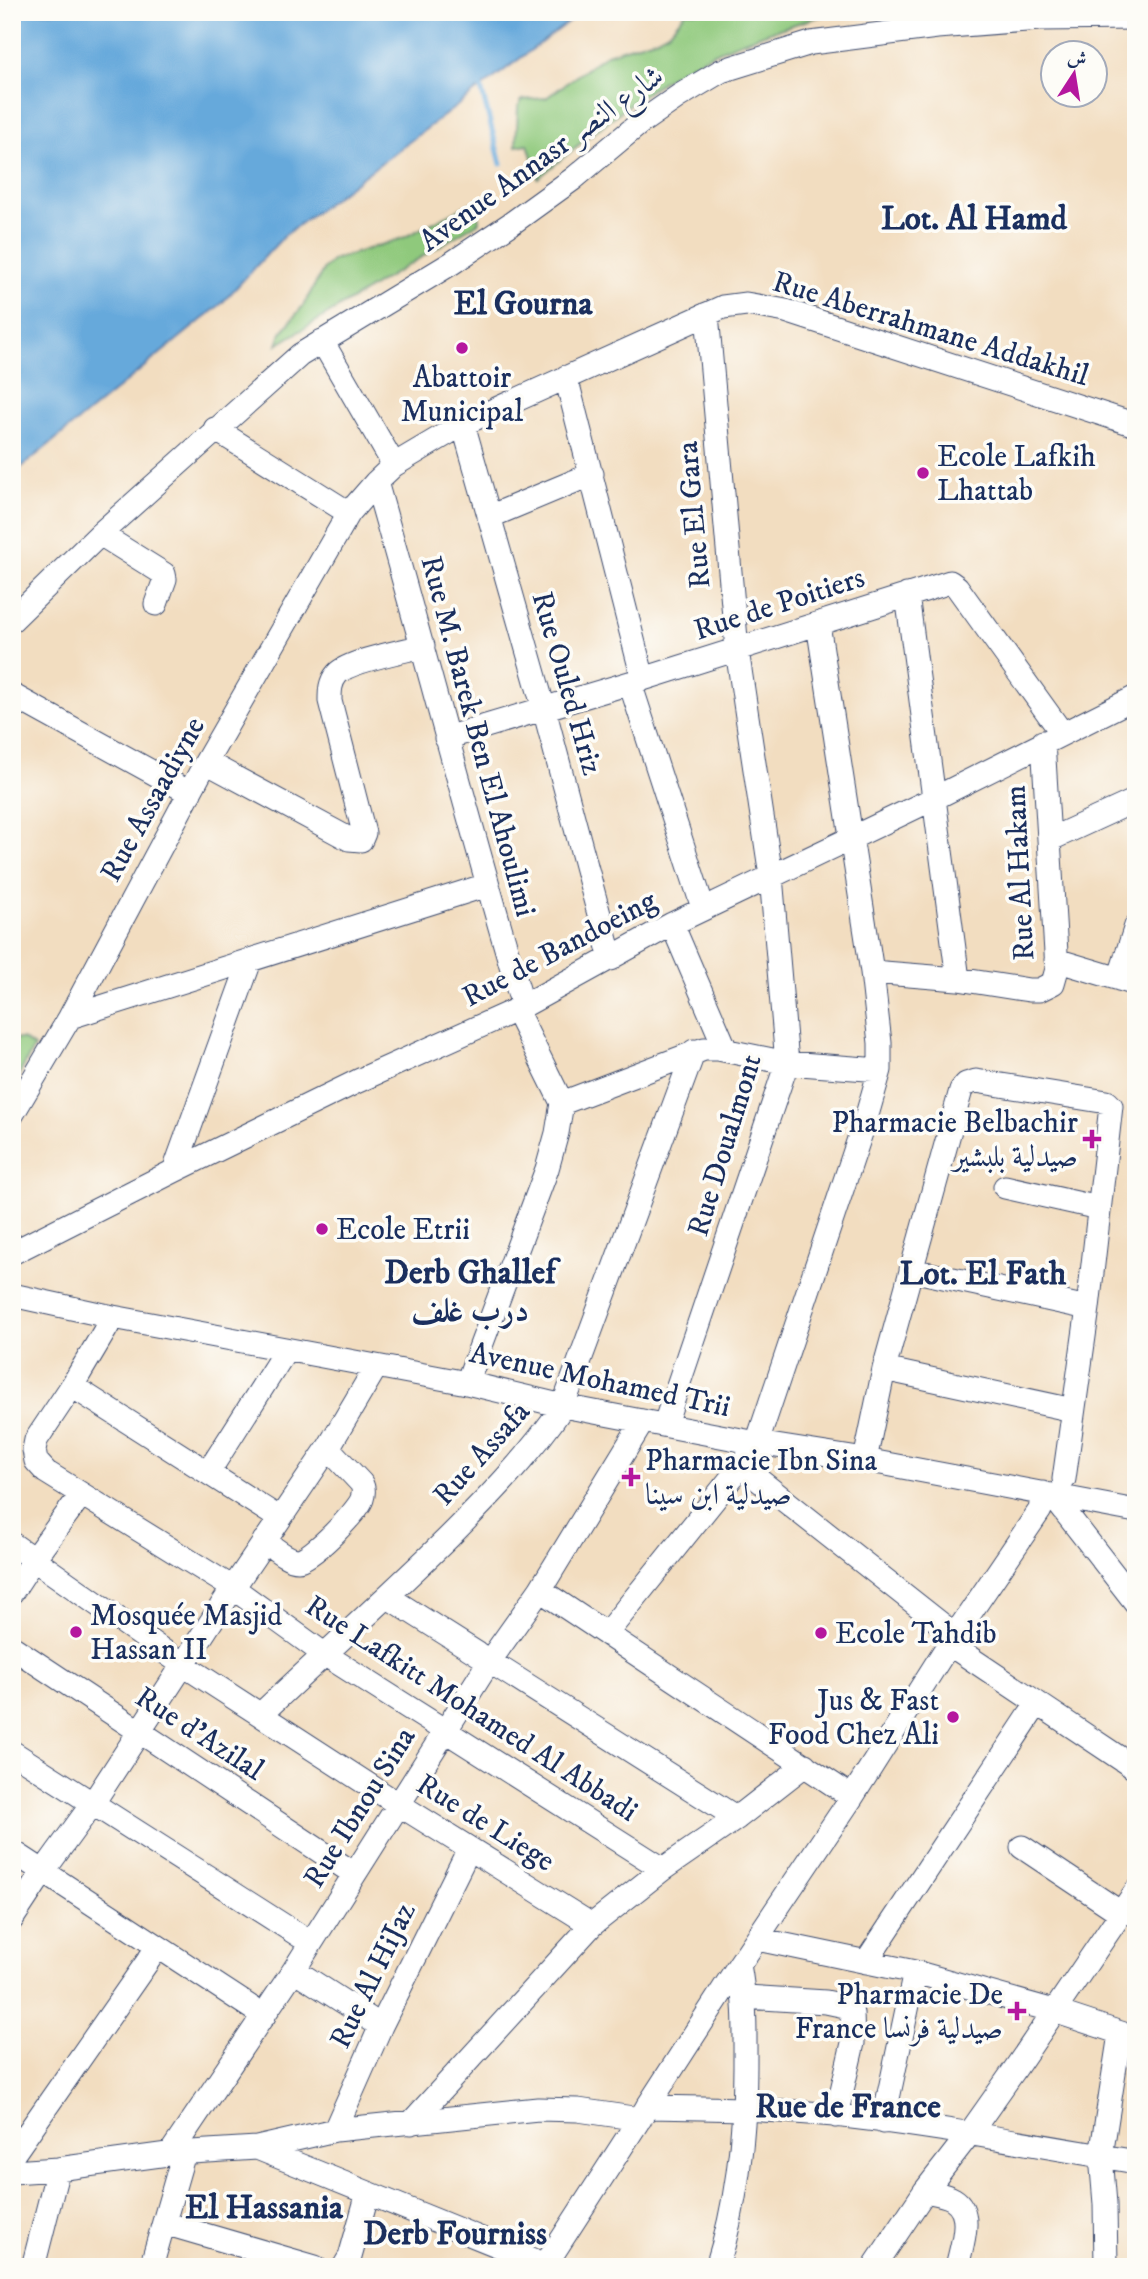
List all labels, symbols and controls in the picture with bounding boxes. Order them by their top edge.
north arrow [1040,38,1110,108]
text: ش [1066,46,1089,72]
street label: Avenue Annasr شارع النصر [412,58,674,264]
district label: Lot. Al Hamd [881,199,1068,240]
street label: Rue Aberrahmane Addakhil [768,264,1093,395]
district label: El Gourna [454,284,593,325]
marker: Abattoir Municipal [454,340,470,356]
place label: Abattoir Municipal [401,360,523,431]
street label: Rue El Gara [670,439,719,590]
place label: Ecole Lafkih Lhattab [937,439,1096,510]
marker: Ecole Lafkih Lhattab [915,465,931,481]
street label: Rue M. Barek Ben El Ahoulimi [412,552,544,921]
street label: Rue de Poitiers [690,559,869,649]
street label: Rue Ouled Hriz [523,588,610,779]
street label: Rue Assaadiyne [93,711,214,889]
street label: Rue Al Hakam [997,784,1044,962]
street label: Rue de Bandoeing [456,882,663,1016]
street label: Rue Doualmont [680,1050,771,1241]
place label: Pharmacie Belbachir صيدلية بلبشير [831,1105,1078,1176]
marker: Pharmacie Belbachir صيدلية بلبشير [1084,1131,1100,1147]
place label: Ecole Etrii [336,1212,470,1249]
marker: Ecole Etrii [314,1221,330,1237]
district label: Derb Ghallef درب غلف [384,1253,561,1332]
district label: Lot. El Fath [900,1254,1067,1295]
street label: Avenue Mohamed Trii [466,1335,733,1426]
street label: Rue Assafa [426,1394,539,1514]
place label: Pharmacie Ibn Sina صيدلية ابن سينا [645,1443,877,1514]
marker: Pharmacie Ibn Sina صيدلية ابن سينا [623,1469,639,1485]
street label: Rue Lafkitt Mohamed Al Abbadi [298,1588,644,1831]
place label: Mosquée Masjid Hassan II [90,1598,282,1669]
place label: Ecole Tahdib [835,1616,997,1653]
marker: Mosquée Masjid Hassan II [68,1624,84,1640]
marker: Ecole Tahdib [813,1625,829,1641]
street label: Rue d'Azilal [128,1679,270,1789]
place label: Jus & Fast Food Chez Ali [768,1683,939,1754]
marker: Jus & Fast Food Chez Ali [945,1709,961,1725]
street label: Rue Ibnou Sina [296,1720,424,1895]
street label: Rue de Liege [409,1766,561,1880]
street label: Rue Al HiJaz [322,1897,425,2055]
place label: Pharmacie De France صيدلية فرنسا [795,1977,1003,2048]
marker: Pharmacie De France صيدلية فرنسا [1009,2003,1025,2019]
district label: Rue de France [755,2087,941,2128]
district label: El Hassania [185,2188,344,2229]
district label: Derb Fourniss [363,2214,547,2255]

